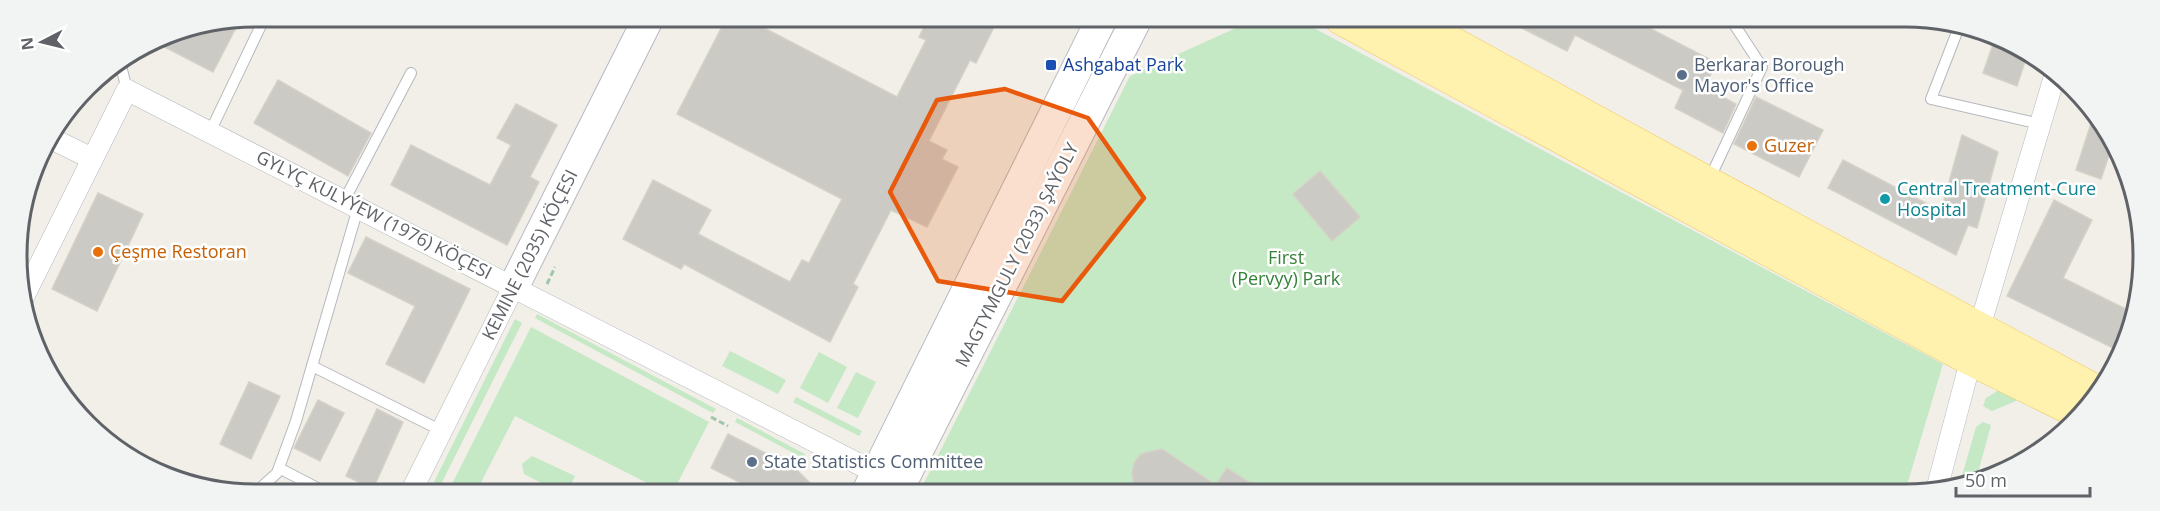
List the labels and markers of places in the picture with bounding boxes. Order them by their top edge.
place label: Ashgabat Park [1063,52,1184,76]
place label: Berkarar Borough Mayor's Office [1694,52,1844,97]
marker: Ashgabat Park [1044,58,1058,72]
marker: Berkarar Borough Mayor's Office [1675,68,1689,82]
place label: Guzer [1764,133,1815,157]
marker: Guzer [1745,139,1759,153]
place label: Central Treatment-Cure Hospital [1897,176,2096,221]
marker: Central Treatment-Cure Hospital [1878,192,1892,206]
place label: Çeşme Restoran [110,239,247,263]
marker: Çeşme Restoran [91,245,105,259]
place label: State Statistics Committee [764,449,983,473]
marker: State Statistics Committee [745,455,759,469]

